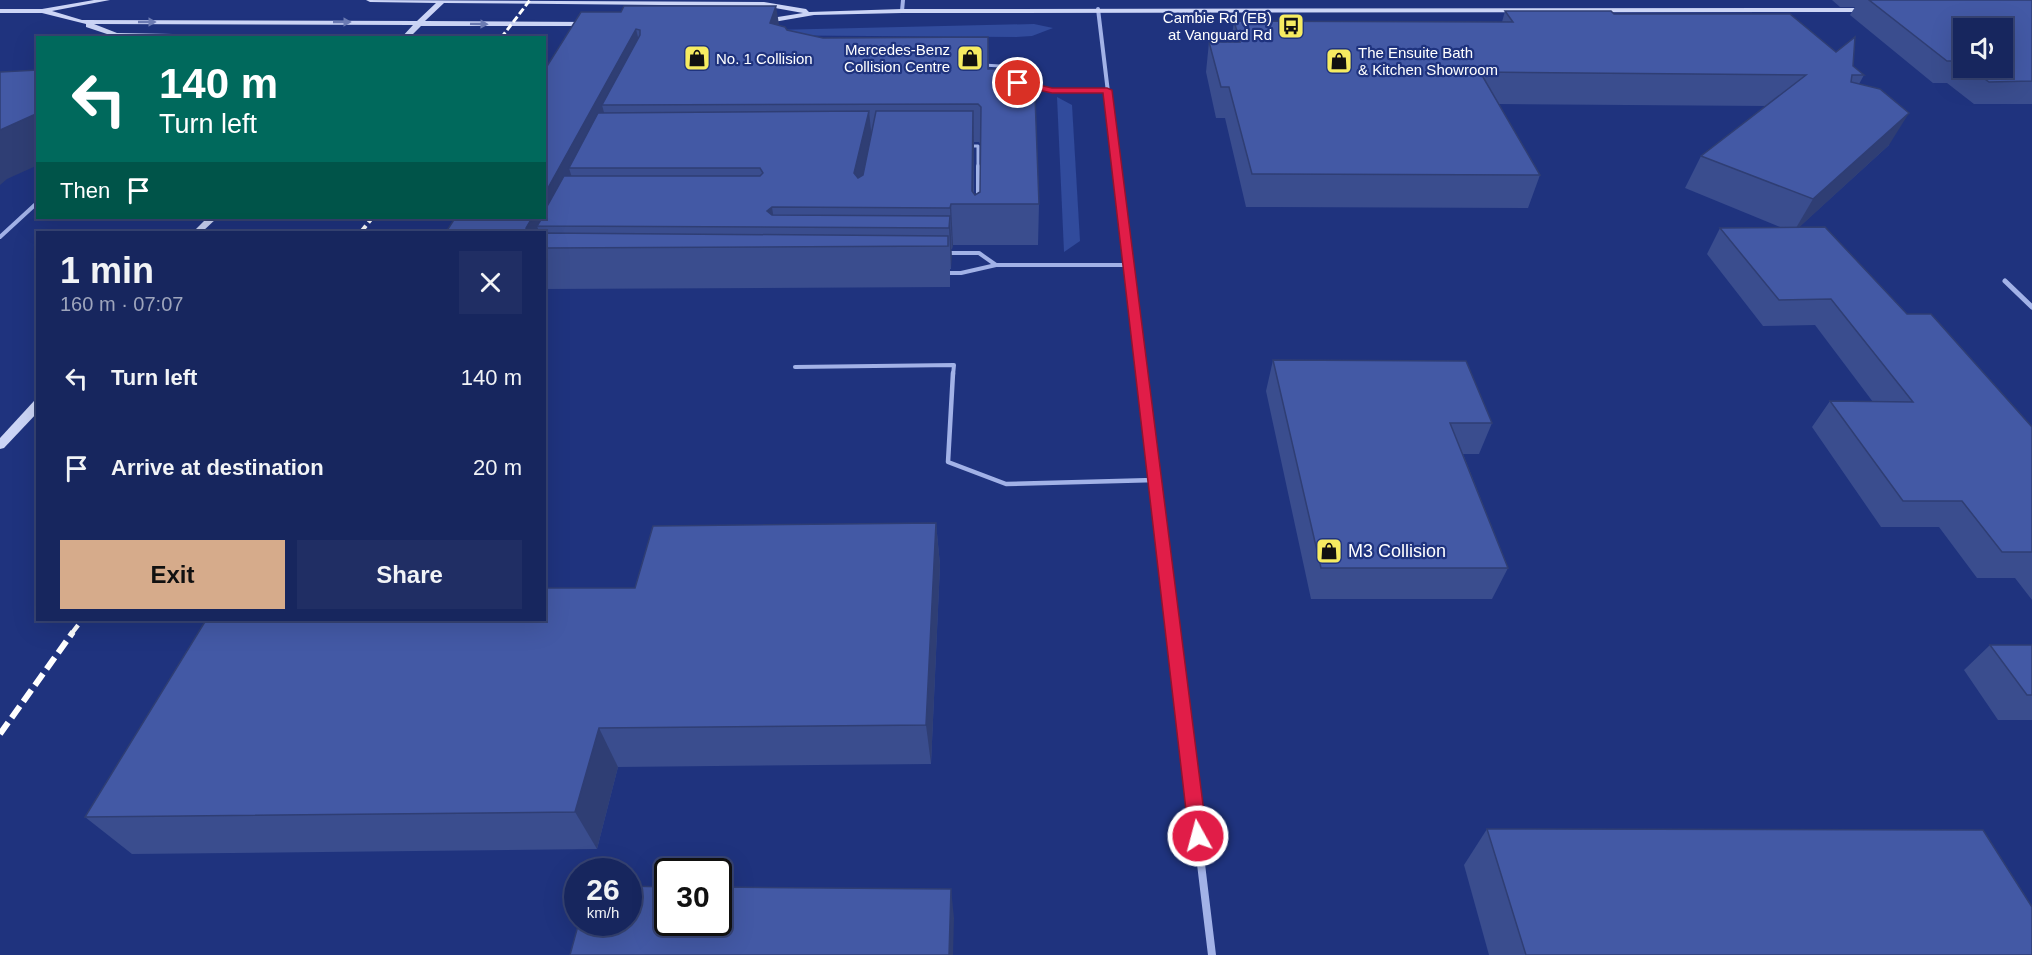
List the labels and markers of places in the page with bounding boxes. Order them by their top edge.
place label: Cambie Rd (EB) at Vanguard Rd [1163,9,1272,43]
bus stop icon: Cambie Rd (EB) at Vanguard Rd [1276,11,1306,41]
place label: Mercedes-Benz Collision Centre [844,41,950,75]
shop icon: No. 1 Collision [682,43,712,73]
shop icon: Mercedes-Benz Collision Centre [955,43,985,73]
place label: The Ensuite Bath & Kitchen Showroom [1358,44,1498,78]
shop icon: The Ensuite Bath & Kitchen Showroom [1324,46,1354,76]
place label: No. 1 Collision [716,50,813,67]
pin [992,57,1043,108]
shop icon: M3 Collision [1314,536,1344,566]
place label: M3 Collision [1348,541,1446,561]

